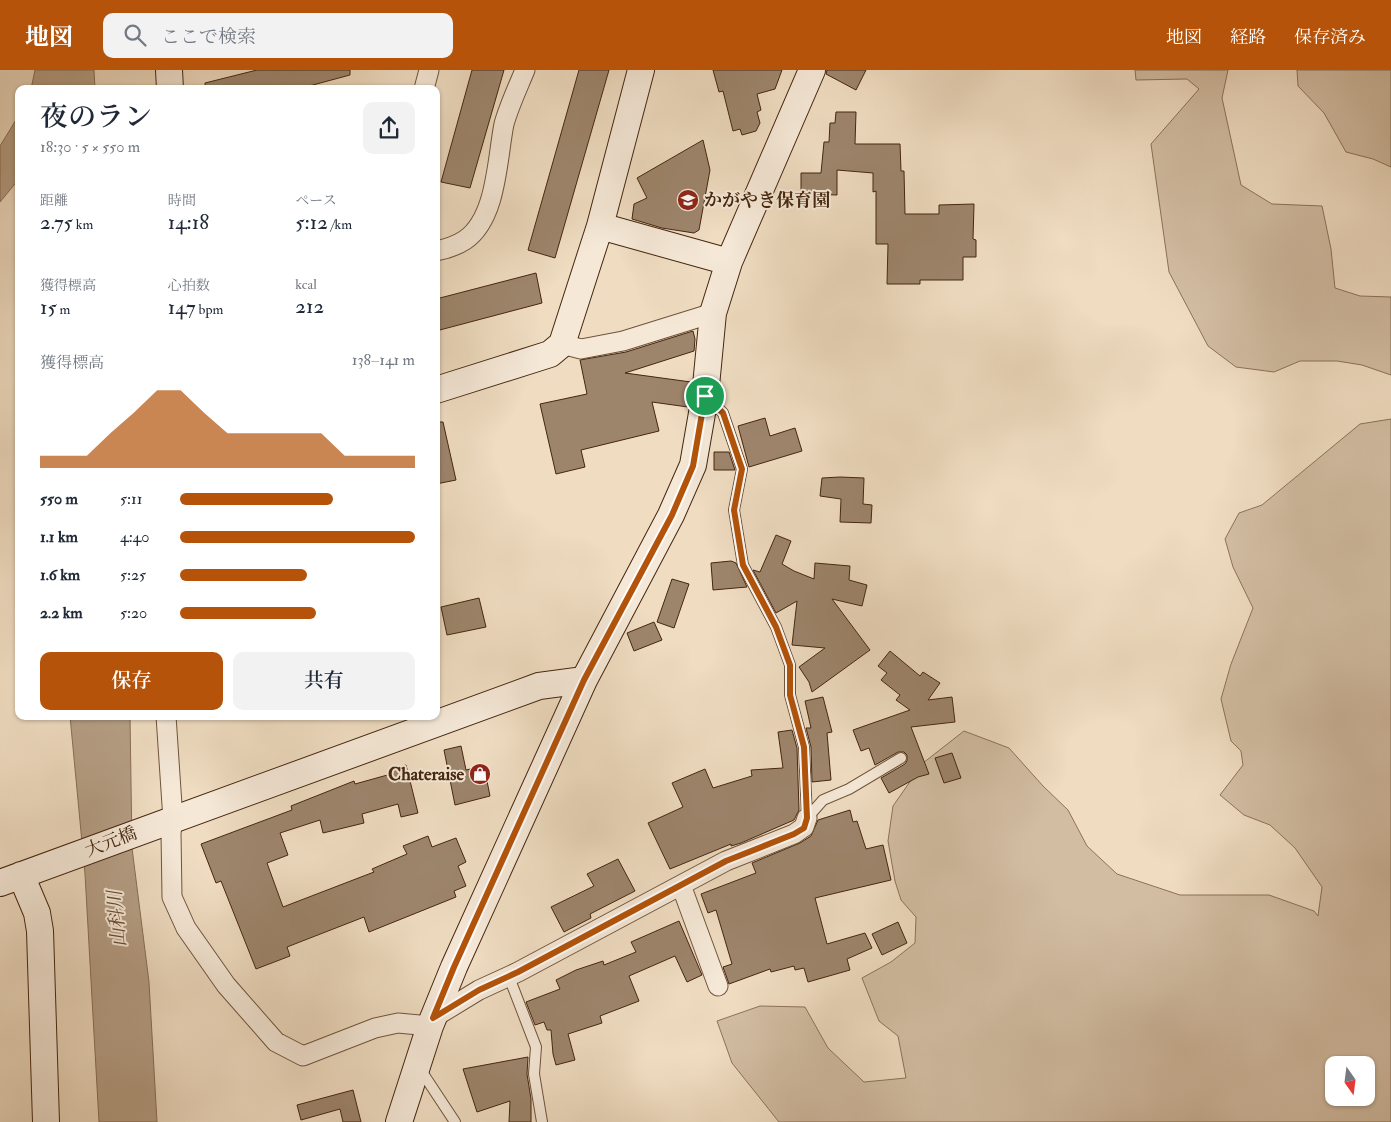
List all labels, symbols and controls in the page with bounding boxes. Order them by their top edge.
search box [103,13,453,58]
icon: search [121,21,149,49]
text: 地図 [25,22,73,53]
text: ここで検索 [161,25,256,49]
text: 地図 [1166,26,1202,49]
text: 経路 [1230,26,1266,49]
text: 保存済み [1294,26,1366,49]
text: 夜のラン [40,100,152,135]
button: share [363,102,415,154]
text: 18:30 · 5 × 550 m [40,137,140,157]
school or university icon: かがやき保育園 [676,188,700,212]
place label: かがやき保育園 [704,189,830,212]
text: 距離 [40,192,68,209]
text: 時間 [168,192,196,209]
text: ペース [295,192,337,209]
text: 2.75 [40,209,73,236]
text: 14:18 [168,209,209,236]
text: 5:12 [295,209,328,236]
text: km [73,216,93,233]
text: /km [328,216,352,233]
text: kcal [295,276,317,293]
text: 獲得標高 [40,277,96,294]
text: 心拍数 [168,277,210,294]
text: 212 [295,293,324,320]
text: 15 [40,294,57,321]
text: 147 [168,294,196,321]
text: m [57,301,70,318]
text: bpm [196,301,223,318]
text: 138–141 m [352,350,415,370]
text: 獲得標高 [40,353,104,373]
pin [684,375,726,417]
icon: arrive [691,382,719,410]
text: 550 m [40,489,78,509]
text: 5:11 [120,489,142,509]
text: 1.1 km [40,527,78,547]
text: 4:40 [120,527,149,547]
text: 1.6 km [40,565,80,585]
text: 5:25 [120,565,146,585]
text: 2.2 km [40,603,83,623]
text: 5:20 [120,603,147,623]
button: 保存 [40,652,223,710]
button: 共有 [233,652,415,710]
shop icon: Chateraise [468,762,492,786]
place label: Chateraise [388,763,464,786]
street label: 大元橋 [82,822,140,862]
water label: 山科川 [102,888,131,948]
north arrow [1325,1056,1375,1106]
map controls [1325,1056,1375,1106]

